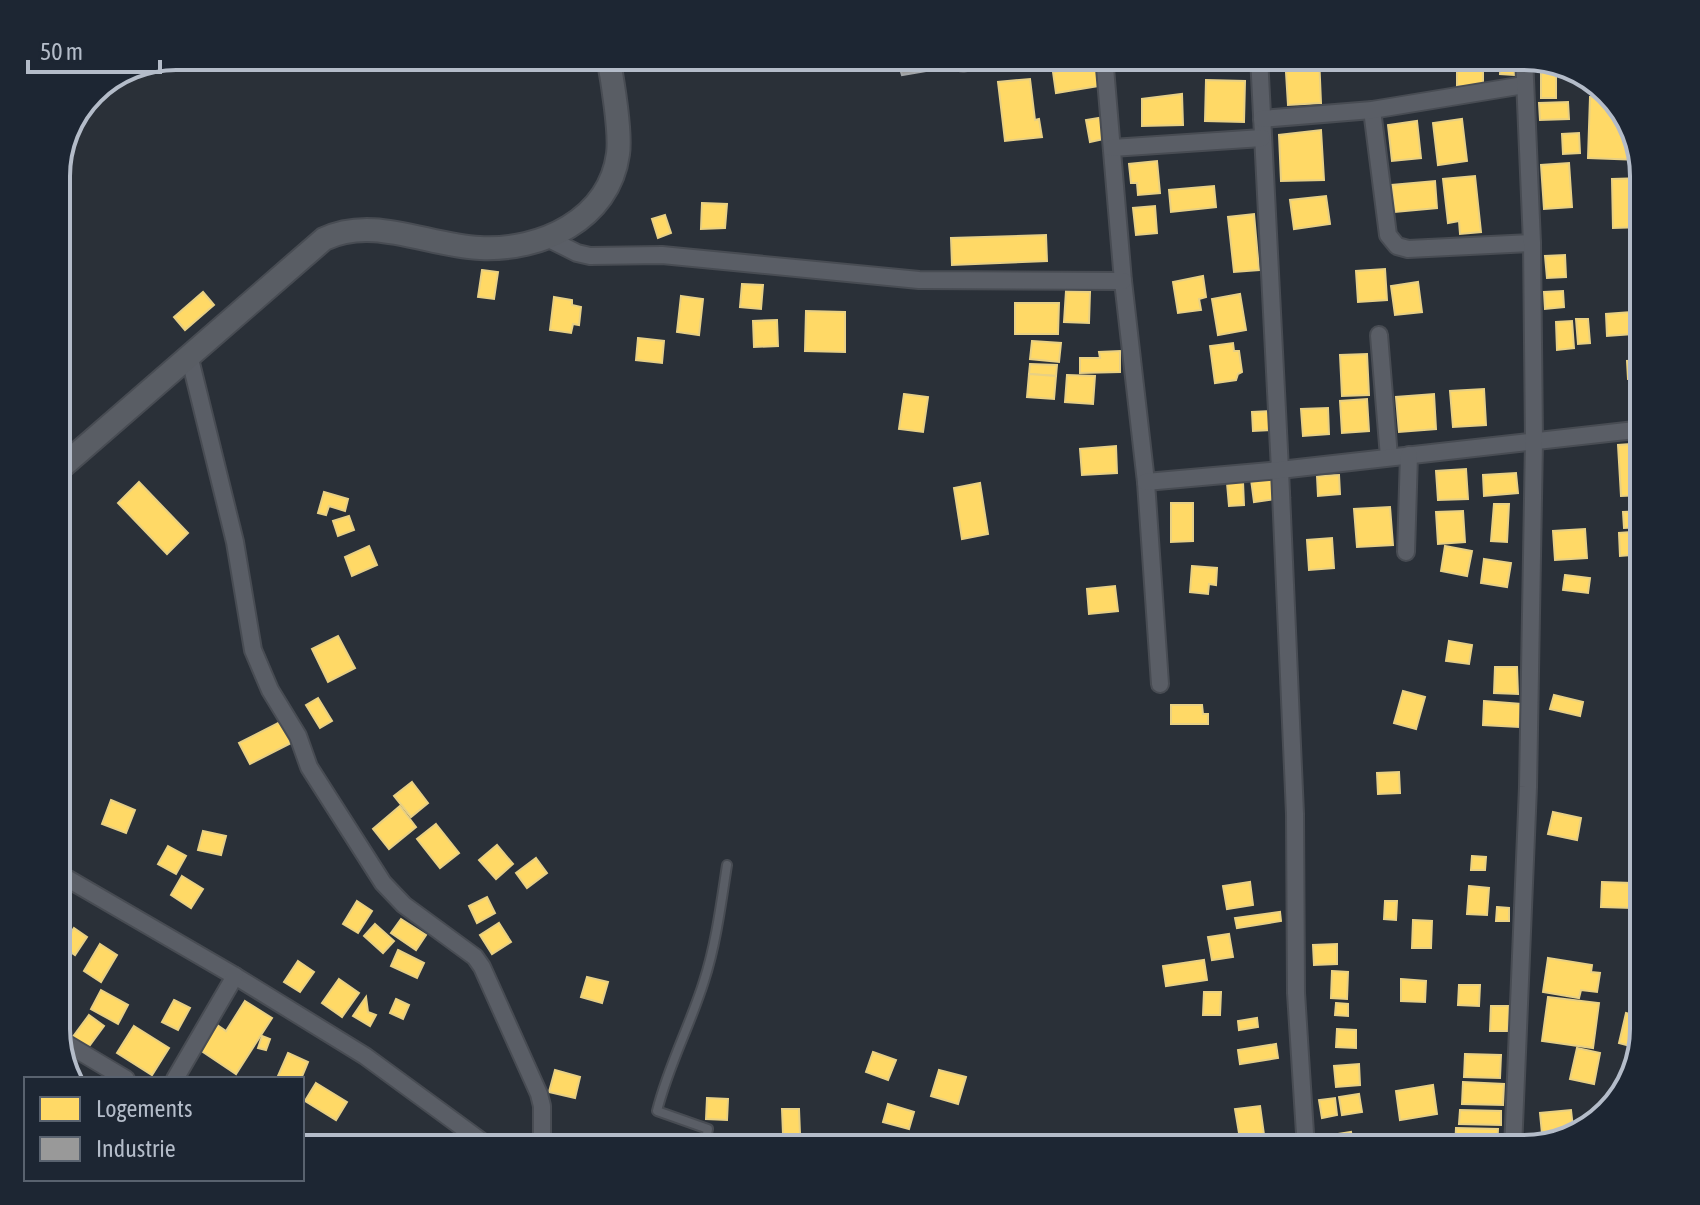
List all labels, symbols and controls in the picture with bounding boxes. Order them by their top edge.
scale bar [28,24,160,74]
text: 50 m [40,38,83,65]
legend [24,1077,304,1181]
text: Logements [96,1095,193,1122]
text: Industrie [96,1135,176,1162]

